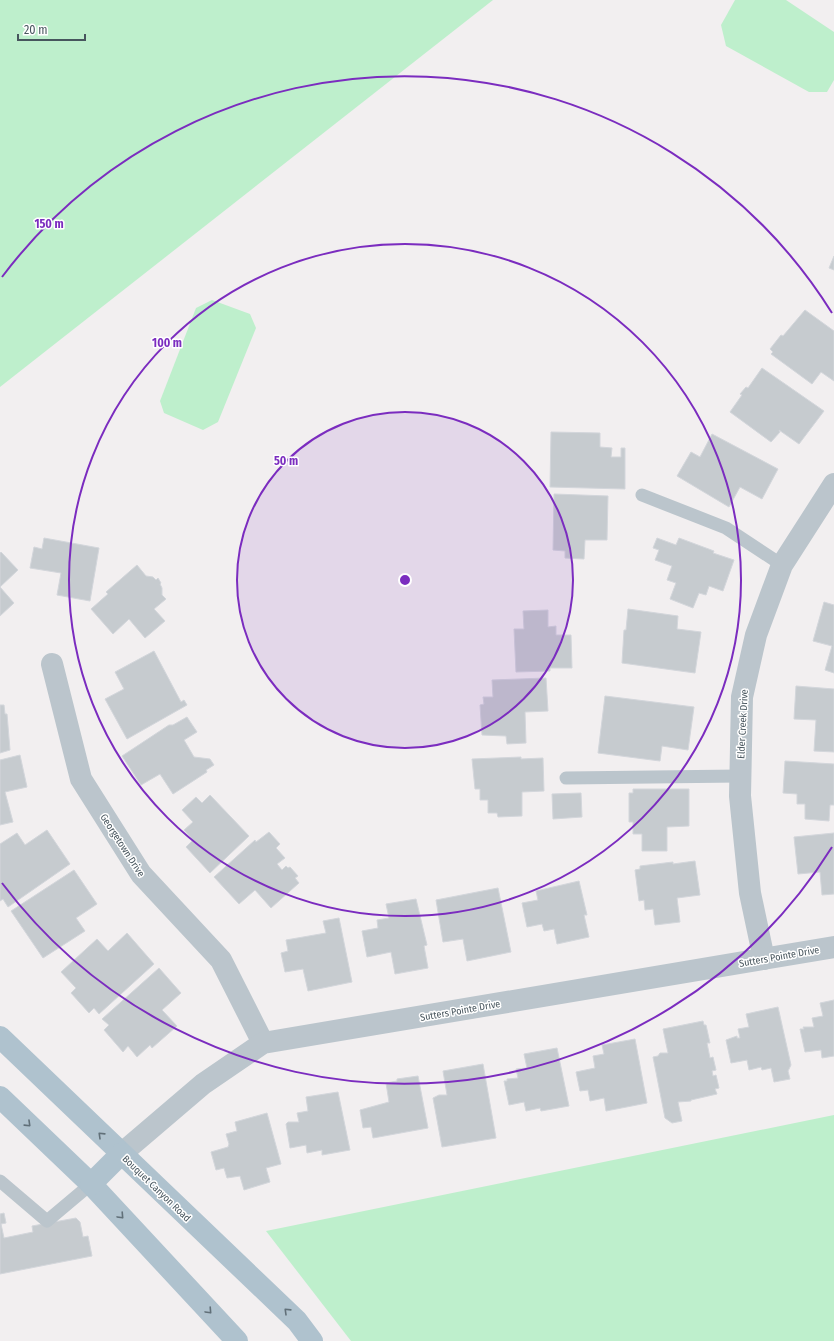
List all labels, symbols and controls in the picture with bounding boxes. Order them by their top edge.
scale bar [18,16,85,42]
text: 20 m [24,23,48,37]
text: 150 m [34,217,64,231]
text: 100 m [152,336,182,350]
text: 50 m [274,454,298,468]
centre of rings [398,573,412,587]
street label: Elder Creek Drive [735,689,751,759]
street label: Georgetown Drive [97,812,147,879]
street label: Sutters Pointe Drive [738,944,820,970]
street label: Sutters Pointe Drive [419,998,501,1024]
one-way arrow [23,1119,31,1127]
one-way arrow [98,1132,106,1140]
street label: Bouquet Canyon Road [120,1153,193,1224]
one-way arrow [116,1211,123,1219]
one-way arrow [204,1306,212,1314]
one-way arrow [284,1309,291,1316]

